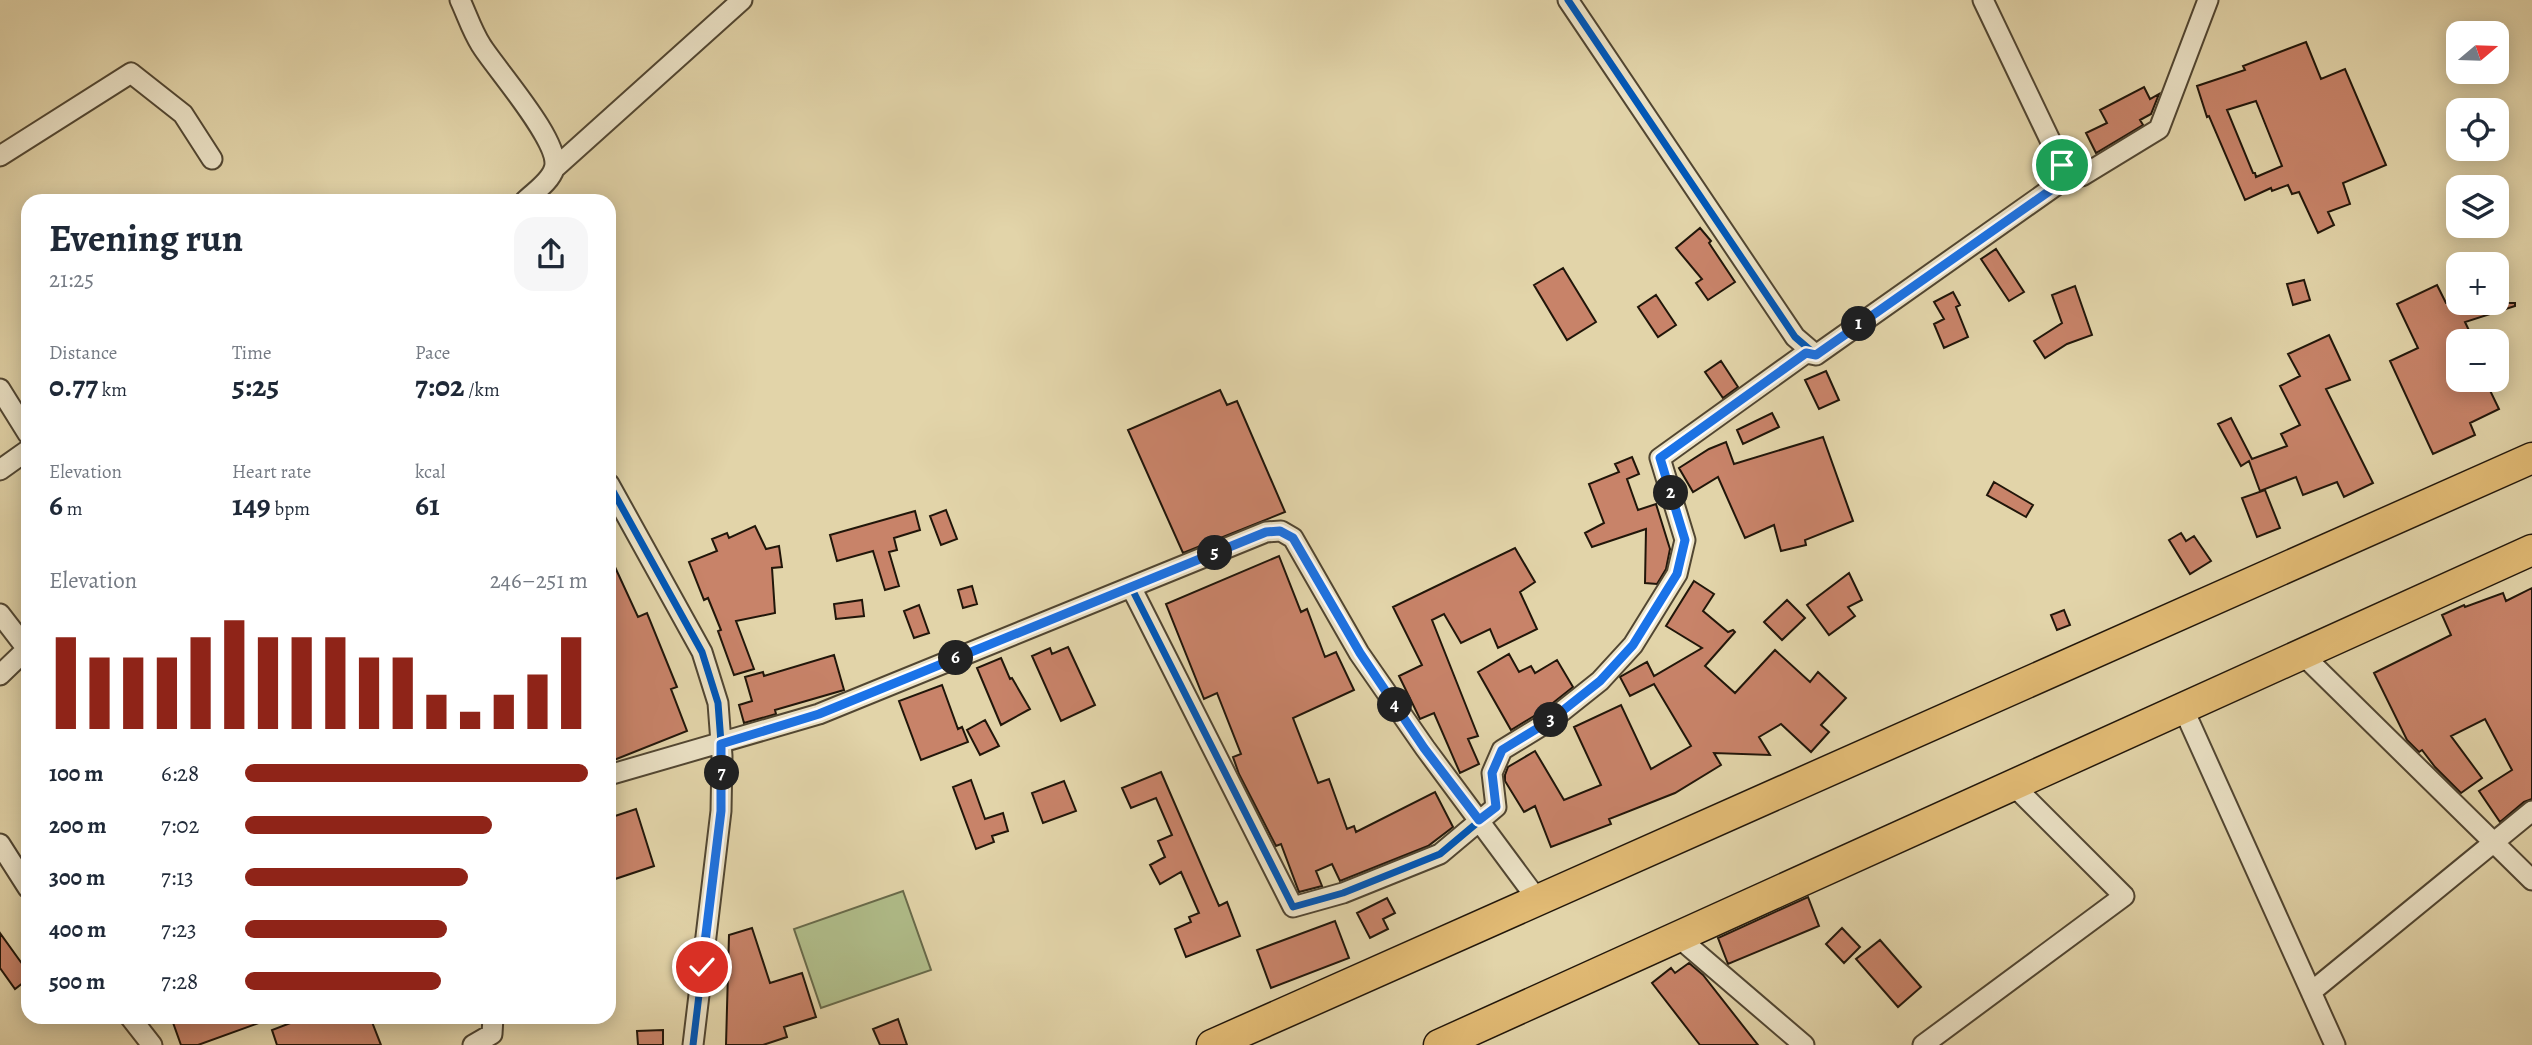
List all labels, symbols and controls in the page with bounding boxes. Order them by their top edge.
north arrow [2446,21,2510,84]
map controls [2446,21,2509,392]
button: locate [2446,98,2509,161]
pin [2032,135,2092,195]
icon: arrive [2043,146,2081,184]
button: layers [2446,175,2509,238]
text: Evening run [49,212,243,264]
button: share [514,217,588,291]
button: + [2446,252,2509,315]
text: 21:25 [49,264,94,295]
pin: 1 [1842,306,1876,342]
text: 1 [1855,310,1862,336]
button: − [2446,329,2509,392]
text: Distance [49,340,117,366]
text: Time [232,340,271,366]
text: Pace [415,340,450,366]
text: 0.77 [49,366,98,406]
text: 5:25 [232,366,279,406]
text: 7:02 [415,366,465,406]
text: km [98,377,127,403]
text: /km [465,377,500,403]
text: Elevation [49,459,122,485]
text: Heart rate [232,459,311,485]
text: kcal [415,459,445,485]
pin: 2 [1654,476,1688,510]
text: 2 [1666,479,1675,505]
text: 6 [49,485,63,525]
text: 149 [232,485,271,525]
text: 61 [415,485,440,525]
text: m [63,496,83,522]
text: bpm [271,496,310,522]
pin: 5 [1198,536,1232,570]
text: 5 [1210,539,1219,565]
text: Elevation [49,565,137,596]
text: 246–251 m [490,565,588,596]
pin: 6 [939,640,974,676]
text: 6 [951,644,960,670]
pin: 4 [1378,688,1412,722]
text: 4 [1390,691,1399,717]
pin: 3 [1534,702,1568,738]
text: 3 [1546,706,1555,732]
pin: 7 [704,756,740,790]
text: 100 m [49,758,104,789]
text: 6:28 [161,758,199,789]
text: 7 [717,759,726,785]
text: 200 m [49,810,107,841]
text: 7:02 [161,810,199,841]
text: 300 m [49,862,105,893]
text: 7:13 [161,862,194,893]
text: 400 m [49,914,106,945]
text: 7:23 [161,914,197,945]
pin [672,937,732,997]
icon: check [683,948,721,986]
text: 500 m [49,966,105,997]
text: 7:28 [161,966,198,997]

